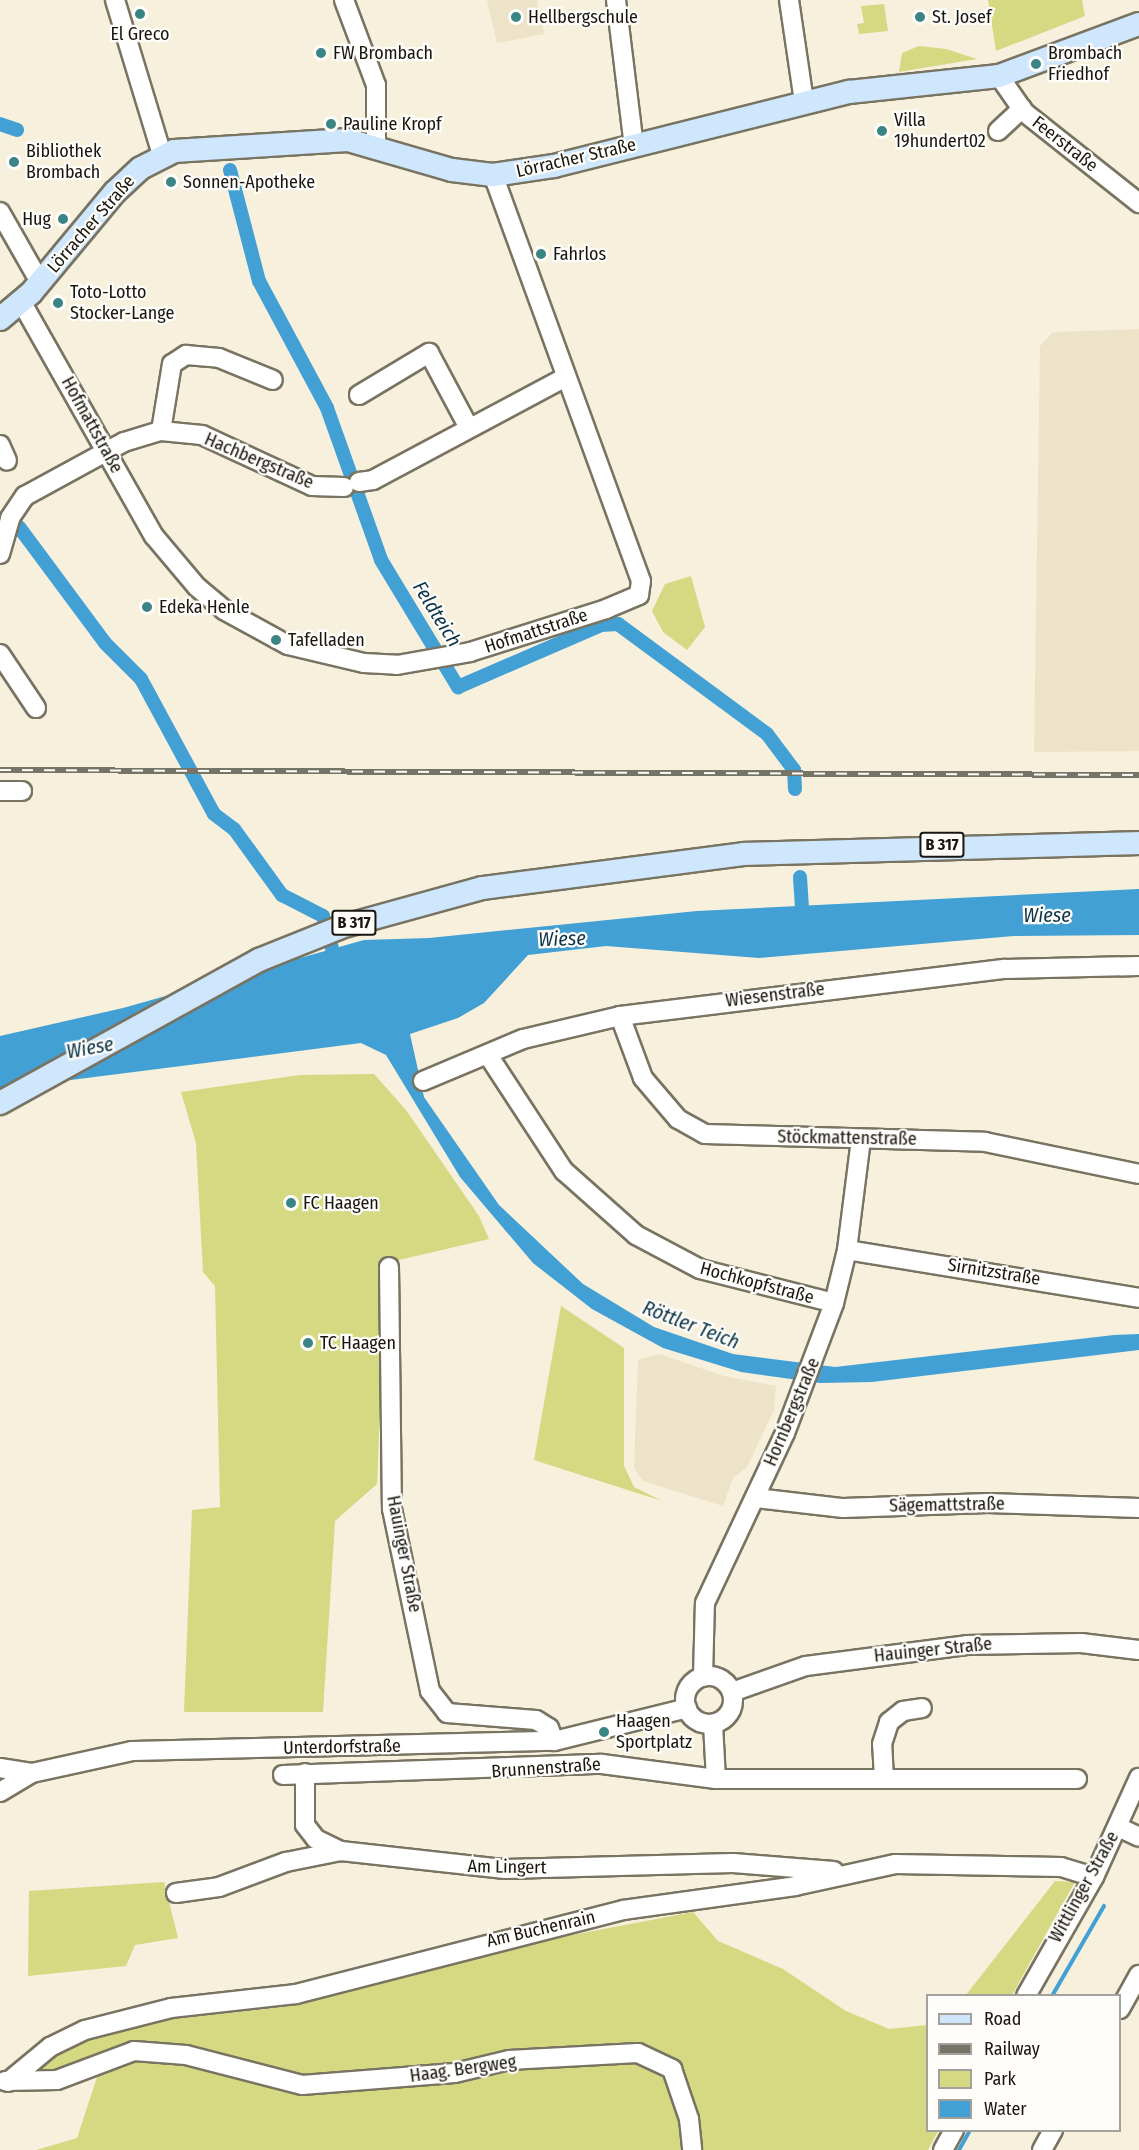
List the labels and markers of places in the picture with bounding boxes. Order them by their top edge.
place label: Hellbergschule [528,6,638,28]
place label: St. Josef [932,6,991,28]
marker: El Greco [133,7,147,21]
marker: Hellbergschule [509,10,523,24]
marker: St. Josef [913,10,927,24]
place label: El Greco [110,23,170,45]
place label: FW Brombach [333,42,433,64]
place label: Brombach Friedhof [1048,43,1122,86]
marker: FW Brombach [314,46,328,60]
marker: Brombach Friedhof [1029,57,1043,71]
place label: Villa 19hundert02 [894,110,986,152]
place label: Pauline Kropf [343,113,441,135]
marker: Pauline Kropf [324,117,338,131]
marker: Villa 19hundert02 [875,124,889,138]
place label: Bibliothek Brombach [26,141,101,184]
marker: Bibliothek Brombach [7,155,21,169]
place label: Sonnen-Apotheke [183,171,315,193]
marker: Sonnen-Apotheke [164,175,178,189]
place label: Hug [22,208,51,230]
marker: Hug [56,212,70,226]
place label: Fahrlos [553,243,606,265]
marker: Fahrlos [534,247,548,261]
place label: Toto-Lotto Stocker-Lange [70,282,174,324]
marker: Toto-Lotto Stocker-Lange [51,296,65,310]
place label: Edeka Henle [159,596,250,618]
marker: Edeka Henle [140,600,154,614]
place label: Tafelladen [288,629,365,651]
marker: Tafelladen [269,633,283,647]
place label: FC Haagen [303,1192,379,1214]
marker: FC Haagen [284,1196,298,1210]
place label: TC Haagen [320,1332,396,1354]
marker: TC Haagen [301,1336,315,1350]
place label: Haagen Sportplatz [616,1711,692,1754]
marker: Haagen Sportplatz [597,1725,611,1739]

